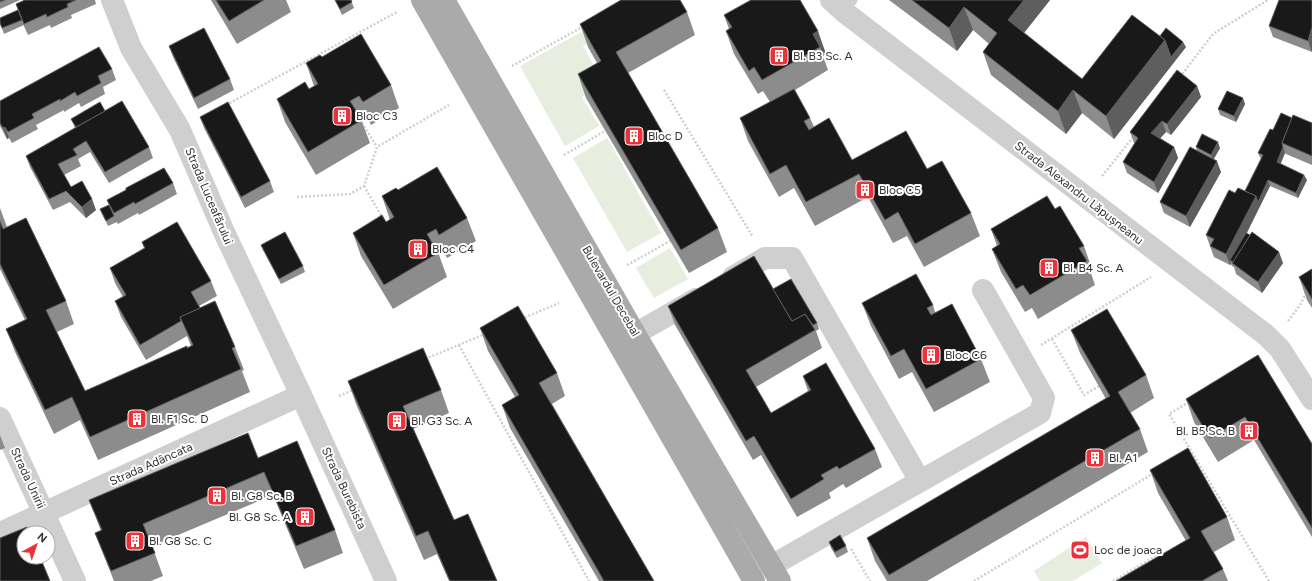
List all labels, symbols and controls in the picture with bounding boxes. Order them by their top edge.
building icon: Bl. B3 Sc. A [768,45,790,67]
place label: Bl. B3 Sc. A [793,49,853,63]
building icon: Bloc C3 [331,105,353,127]
place label: Bloc C3 [356,109,398,123]
building icon: Bloc D [623,125,645,147]
place label: Bloc D [648,129,683,143]
street label: Strada Alexandru Lăpușneanu [1012,138,1146,248]
street label: Strada Luceafărului [182,146,236,246]
building icon: Bloc C5 [854,179,876,201]
place label: Bloc C5 [879,183,921,197]
building icon: Bloc C4 [407,238,429,260]
place label: Bloc C4 [432,242,475,256]
street label: Bulevardul Decebal [579,243,643,339]
building icon: Bl. B4 Sc. A [1038,257,1060,279]
place label: Bl. B4 Sc. A [1063,261,1124,275]
building icon: Bloc C6 [920,344,942,366]
place label: Bloc C6 [945,348,987,362]
building icon: Bl. F1 Sc. D [126,408,148,430]
building icon: Bl. G3 Sc. A [386,410,408,432]
place label: Bl. F1 Sc. D [151,412,208,426]
place label: Bl. G3 Sc. A [411,414,473,428]
building icon: Bl. B5 Sc. B [1238,420,1260,442]
place label: Bl. B5 Sc. B [1176,424,1235,438]
street label: Strada Adâncata [107,439,195,489]
street label: Strada Unirii [8,445,48,511]
street label: Strada Burebista [319,445,369,531]
building icon: Bl. A1 [1084,447,1106,469]
place label: Bl. A1 [1109,451,1138,465]
building icon: Bl. G8 Sc. B [206,485,228,507]
place label: Bl. G8 Sc. B [231,489,293,503]
building icon: Bl. G8 Sc. A [294,506,316,528]
place label: Bl. G8 Sc. A [229,510,291,524]
north arrow [16,525,56,565]
text: N [35,530,50,545]
building icon: Bl. G8 Sc. C [124,530,146,552]
place label: Bl. G8 Sc. C [149,534,212,548]
sports icon: Loc de joaca [1069,539,1091,561]
place label: Loc de joaca [1094,543,1162,557]

